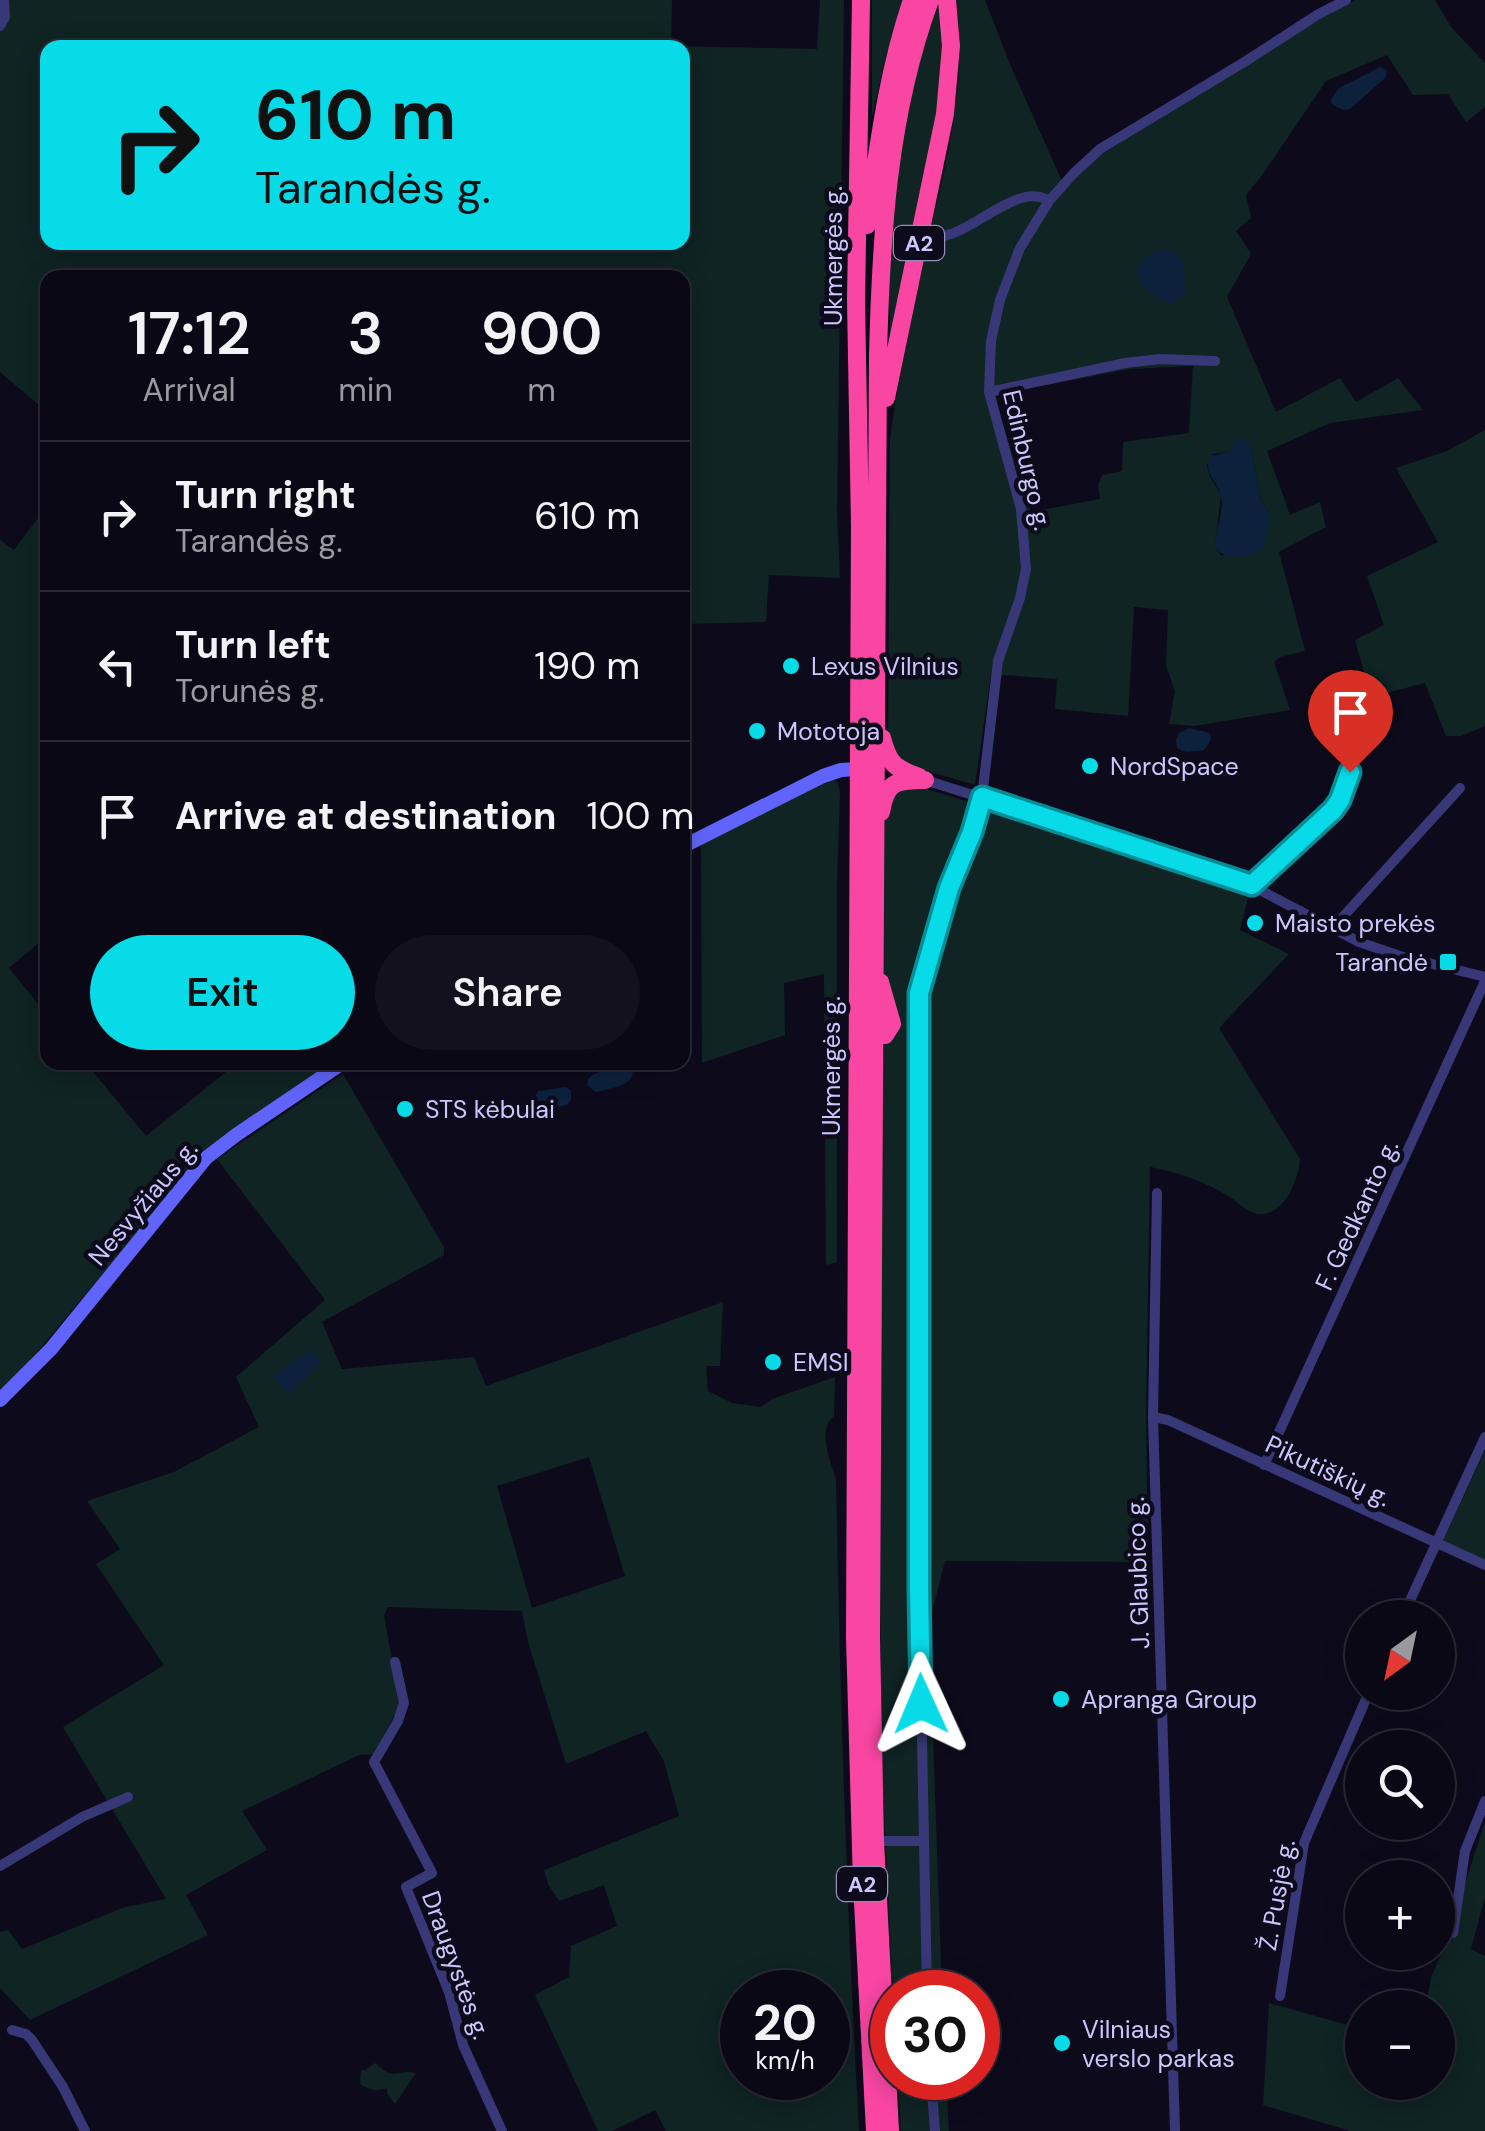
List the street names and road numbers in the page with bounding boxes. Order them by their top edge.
street label: Ukmergės g. [817,186,850,326]
road number: A2 [894,226,944,260]
street label: Edinburgo g. [995,387,1059,533]
street label: Ukmergės g. [815,996,848,1136]
street label: Nesvyžiaus g. [81,1133,205,1273]
street label: F. Gedkanto g. [1308,1134,1406,1296]
street label: Pikutiškių g. [1260,1428,1396,1514]
street label: J. Glaubico g. [1119,1496,1157,1650]
street label: Ž. Pusjė g. [1251,1837,1303,1953]
road number: A2 [837,1867,887,1901]
street label: Draugystės g. [414,1886,498,2044]

